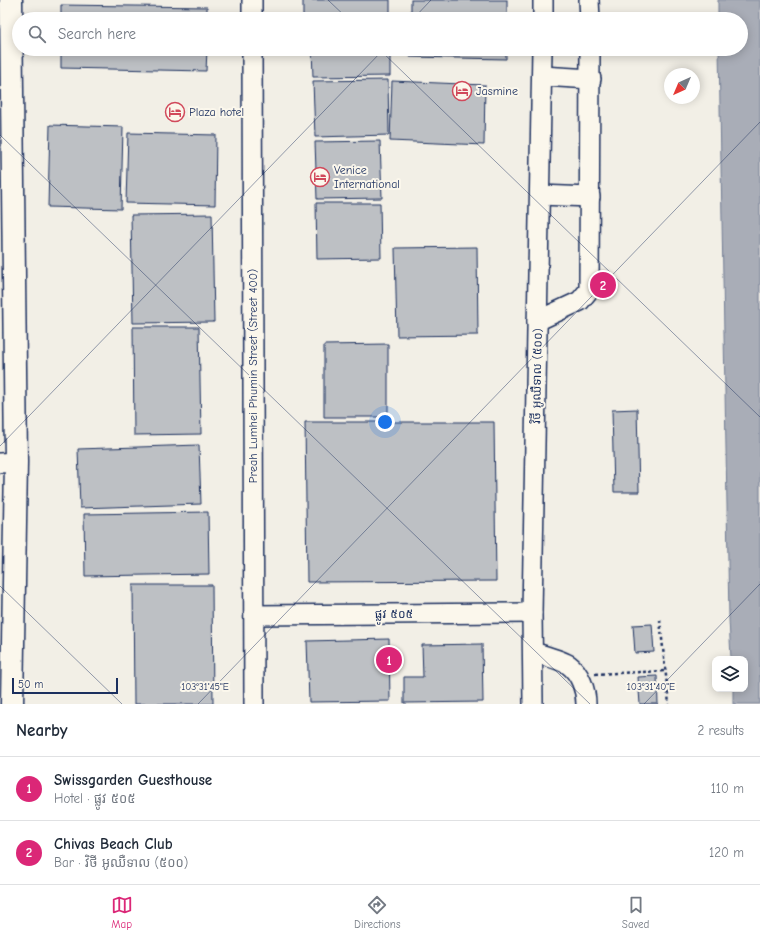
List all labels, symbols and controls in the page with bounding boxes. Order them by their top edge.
search box [12,12,748,56]
icon: search [26,23,48,45]
text: Search here [58,25,136,43]
north arrow [664,68,700,104]
hotel icon: Jasmine [451,80,473,102]
place label: Jasmine [476,84,518,98]
hotel icon: Plaza hotel [164,101,186,123]
place label: Plaza hotel [189,105,244,119]
place label: Venice International [334,163,400,191]
hotel icon: Venice International [309,166,331,188]
street label: Preah Lumhei Phumin Street (Street 400) [246,269,260,483]
pin: 2 [590,270,616,300]
street label: វិថី អូឈឺទាល (៥០០) [529,328,545,424]
your location [375,412,395,432]
street label: ផ្លូវ ៥០៥ [375,607,413,625]
pin: 1 [376,645,402,675]
map controls [712,656,748,692]
button: layers [712,656,748,692]
scale bar [12,676,118,695]
text: 50 m [18,678,43,691]
text: 103°31'45"E [181,681,229,693]
text: 103°31'40"E [627,681,675,693]
text: Nearby [16,721,67,740]
text: 2 results [697,723,744,738]
text: Swissgarden Guesthouse [54,771,212,789]
text: 1 [26,781,32,796]
text: 110 m [711,781,744,796]
text: Hotel · ផ្លូវ ៥០៥ [54,791,135,806]
text: Chivas Beach Club [54,835,173,853]
text: 2 [26,845,32,860]
text: 120 m [709,845,744,860]
text: Bar · វិថី អូឈឺទាល (៥០០) [54,855,188,870]
tab: Map [111,894,133,931]
tab: Directions [354,894,401,931]
tab: Saved [622,894,649,931]

